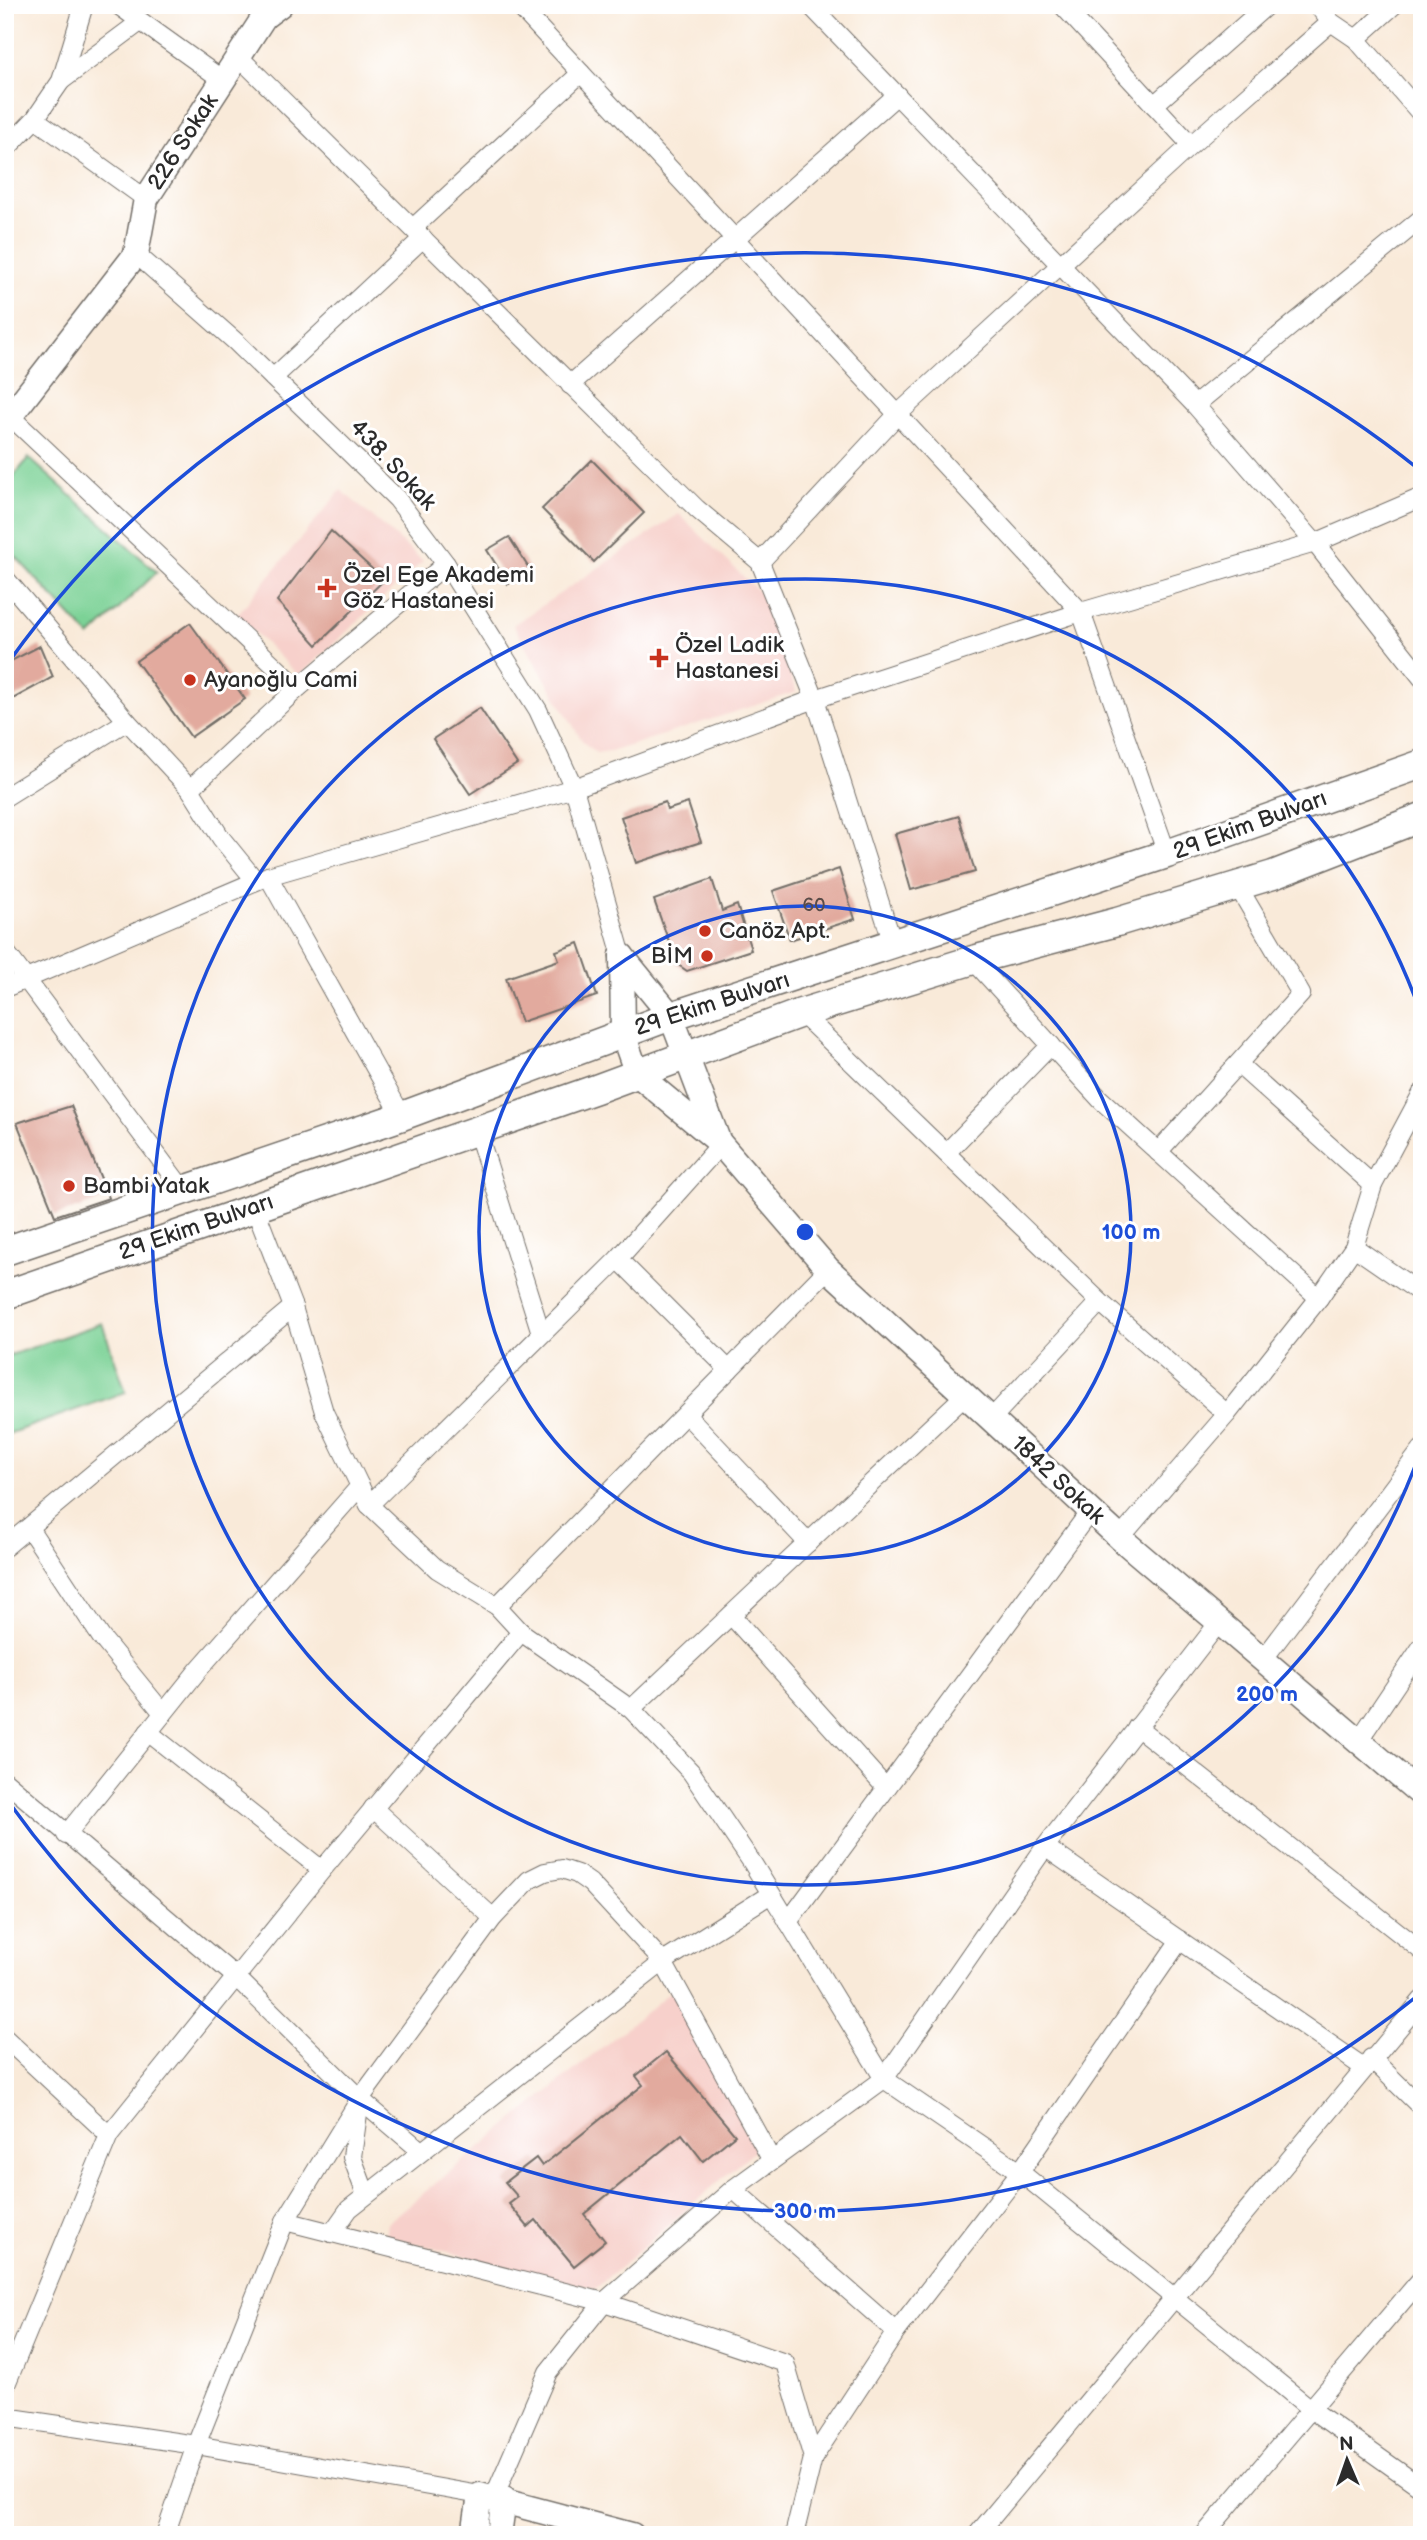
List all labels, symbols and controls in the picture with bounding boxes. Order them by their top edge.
street label: 226 Sokak [142,88,225,195]
street label: 438. Sokak [344,414,443,517]
place label: Özel Ege Akademi Göz Hastanesi [343,561,534,615]
marker: Özel Ege Akademi Göz Hastanesi [317,578,337,598]
place label: Özel Ladik Hastanesi [675,631,785,685]
marker: Özel Ladik Hastanesi [649,648,669,668]
place label: Ayanoğlu Cami [204,666,358,694]
marker: Ayanoğlu Cami [182,672,198,688]
street label: 29 Ekim Bulvarı [1169,784,1331,866]
house number: 60 [803,894,825,917]
place label: Canöz Apt. [719,917,830,945]
marker: Canöz Apt. [697,923,713,939]
place label: BİM [651,942,693,970]
marker: BİM [699,948,715,964]
street label: 29 Ekim Bulvarı [631,966,793,1042]
place label: Bambi Yatak [83,1172,210,1200]
marker: Bambi Yatak [61,1178,77,1194]
street label: 29 Ekim Bulvarı [115,1187,277,1267]
centre of rings [793,1220,817,1244]
text: 100 m [1102,1220,1160,1245]
street label: 1842 Sokak [1005,1430,1111,1531]
text: 200 m [1236,1682,1298,1707]
text: 300 m [774,2199,836,2224]
north arrow [1312,2424,1382,2494]
text: N [1339,2433,1354,2456]

